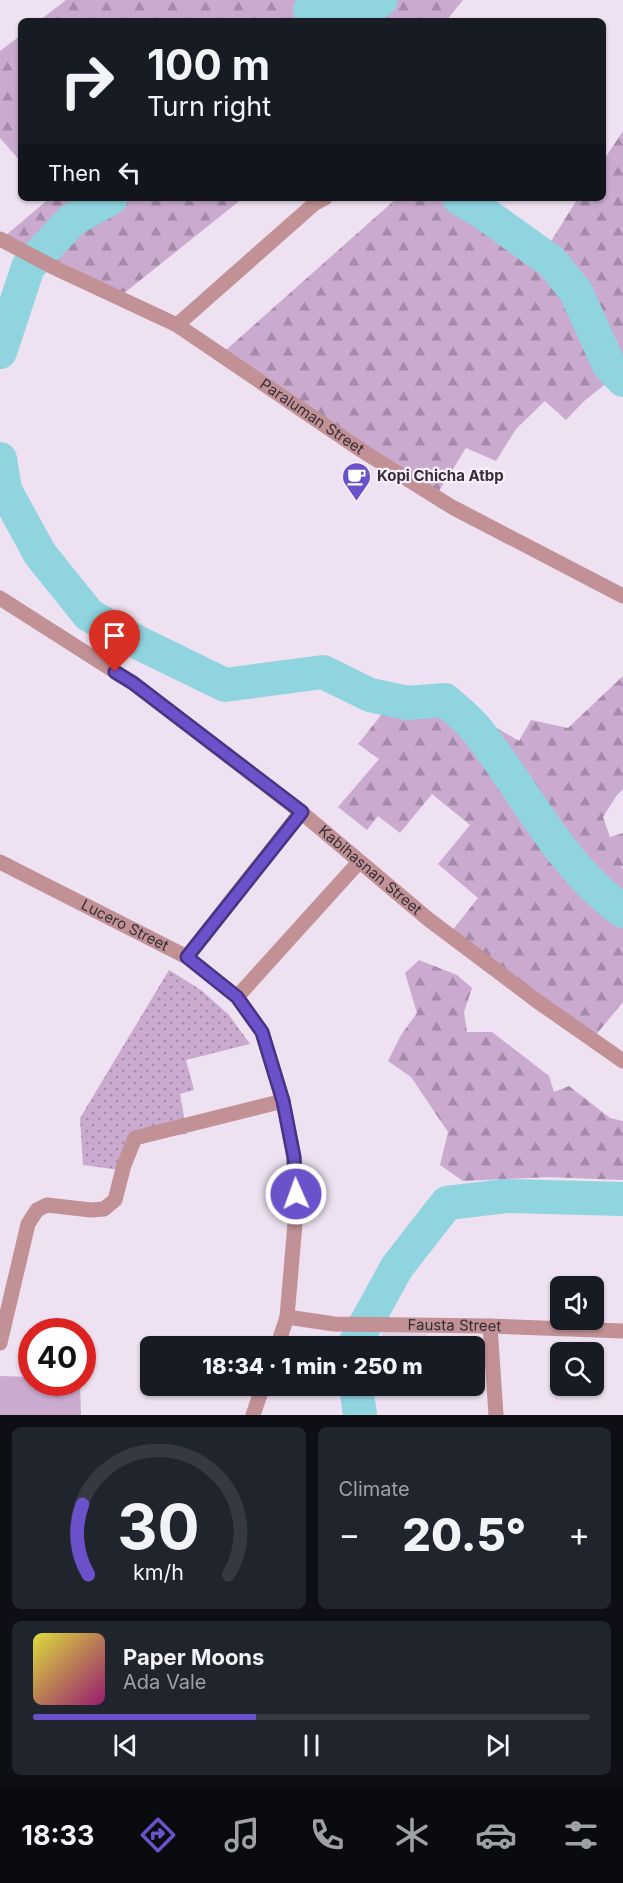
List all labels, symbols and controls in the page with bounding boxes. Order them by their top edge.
text: 100 m [147,39,270,90]
icon: right [48,42,126,120]
text: Turn right [147,90,271,123]
icon: left [113,156,146,189]
text: Then [48,160,101,186]
street label: Paraluman Street [257,374,368,458]
cafe icon: Kopi Chicha Atbp [340,460,372,502]
place label: Kopi Chicha Atbp [377,466,504,485]
pin [89,610,140,672]
icon: arrive [98,619,131,652]
street label: Kabihasnan Street [315,821,426,919]
street label: Lucero Street [78,895,172,955]
position arrow [264,1162,328,1226]
map controls [550,1276,604,1396]
button: sound [550,1276,604,1330]
street label: Fausta Street [407,1315,502,1335]
speed limit sign: 40 [18,1318,96,1396]
button: search [550,1342,604,1396]
text: 18:34 · 1 min · 250 m [202,1353,423,1379]
text: Climate [339,1477,410,1501]
text: 30 [118,1489,200,1564]
text: 20.5° [402,1507,526,1562]
text: − [339,1514,360,1554]
text: + [568,1514,590,1554]
text: km/h [133,1559,184,1585]
text: Paper Moons [123,1644,264,1670]
text: Ada Vale [123,1670,206,1694]
icon: previous [109,1729,142,1762]
icon: pause [295,1729,328,1762]
icon: next [481,1729,514,1762]
icon: directions [137,1814,179,1856]
icon: music [221,1814,263,1856]
icon: phone [306,1814,348,1856]
icon: climate [391,1814,433,1856]
icon: car [475,1814,517,1856]
icon: filters [560,1814,602,1856]
text: 18:33 [21,1819,94,1852]

